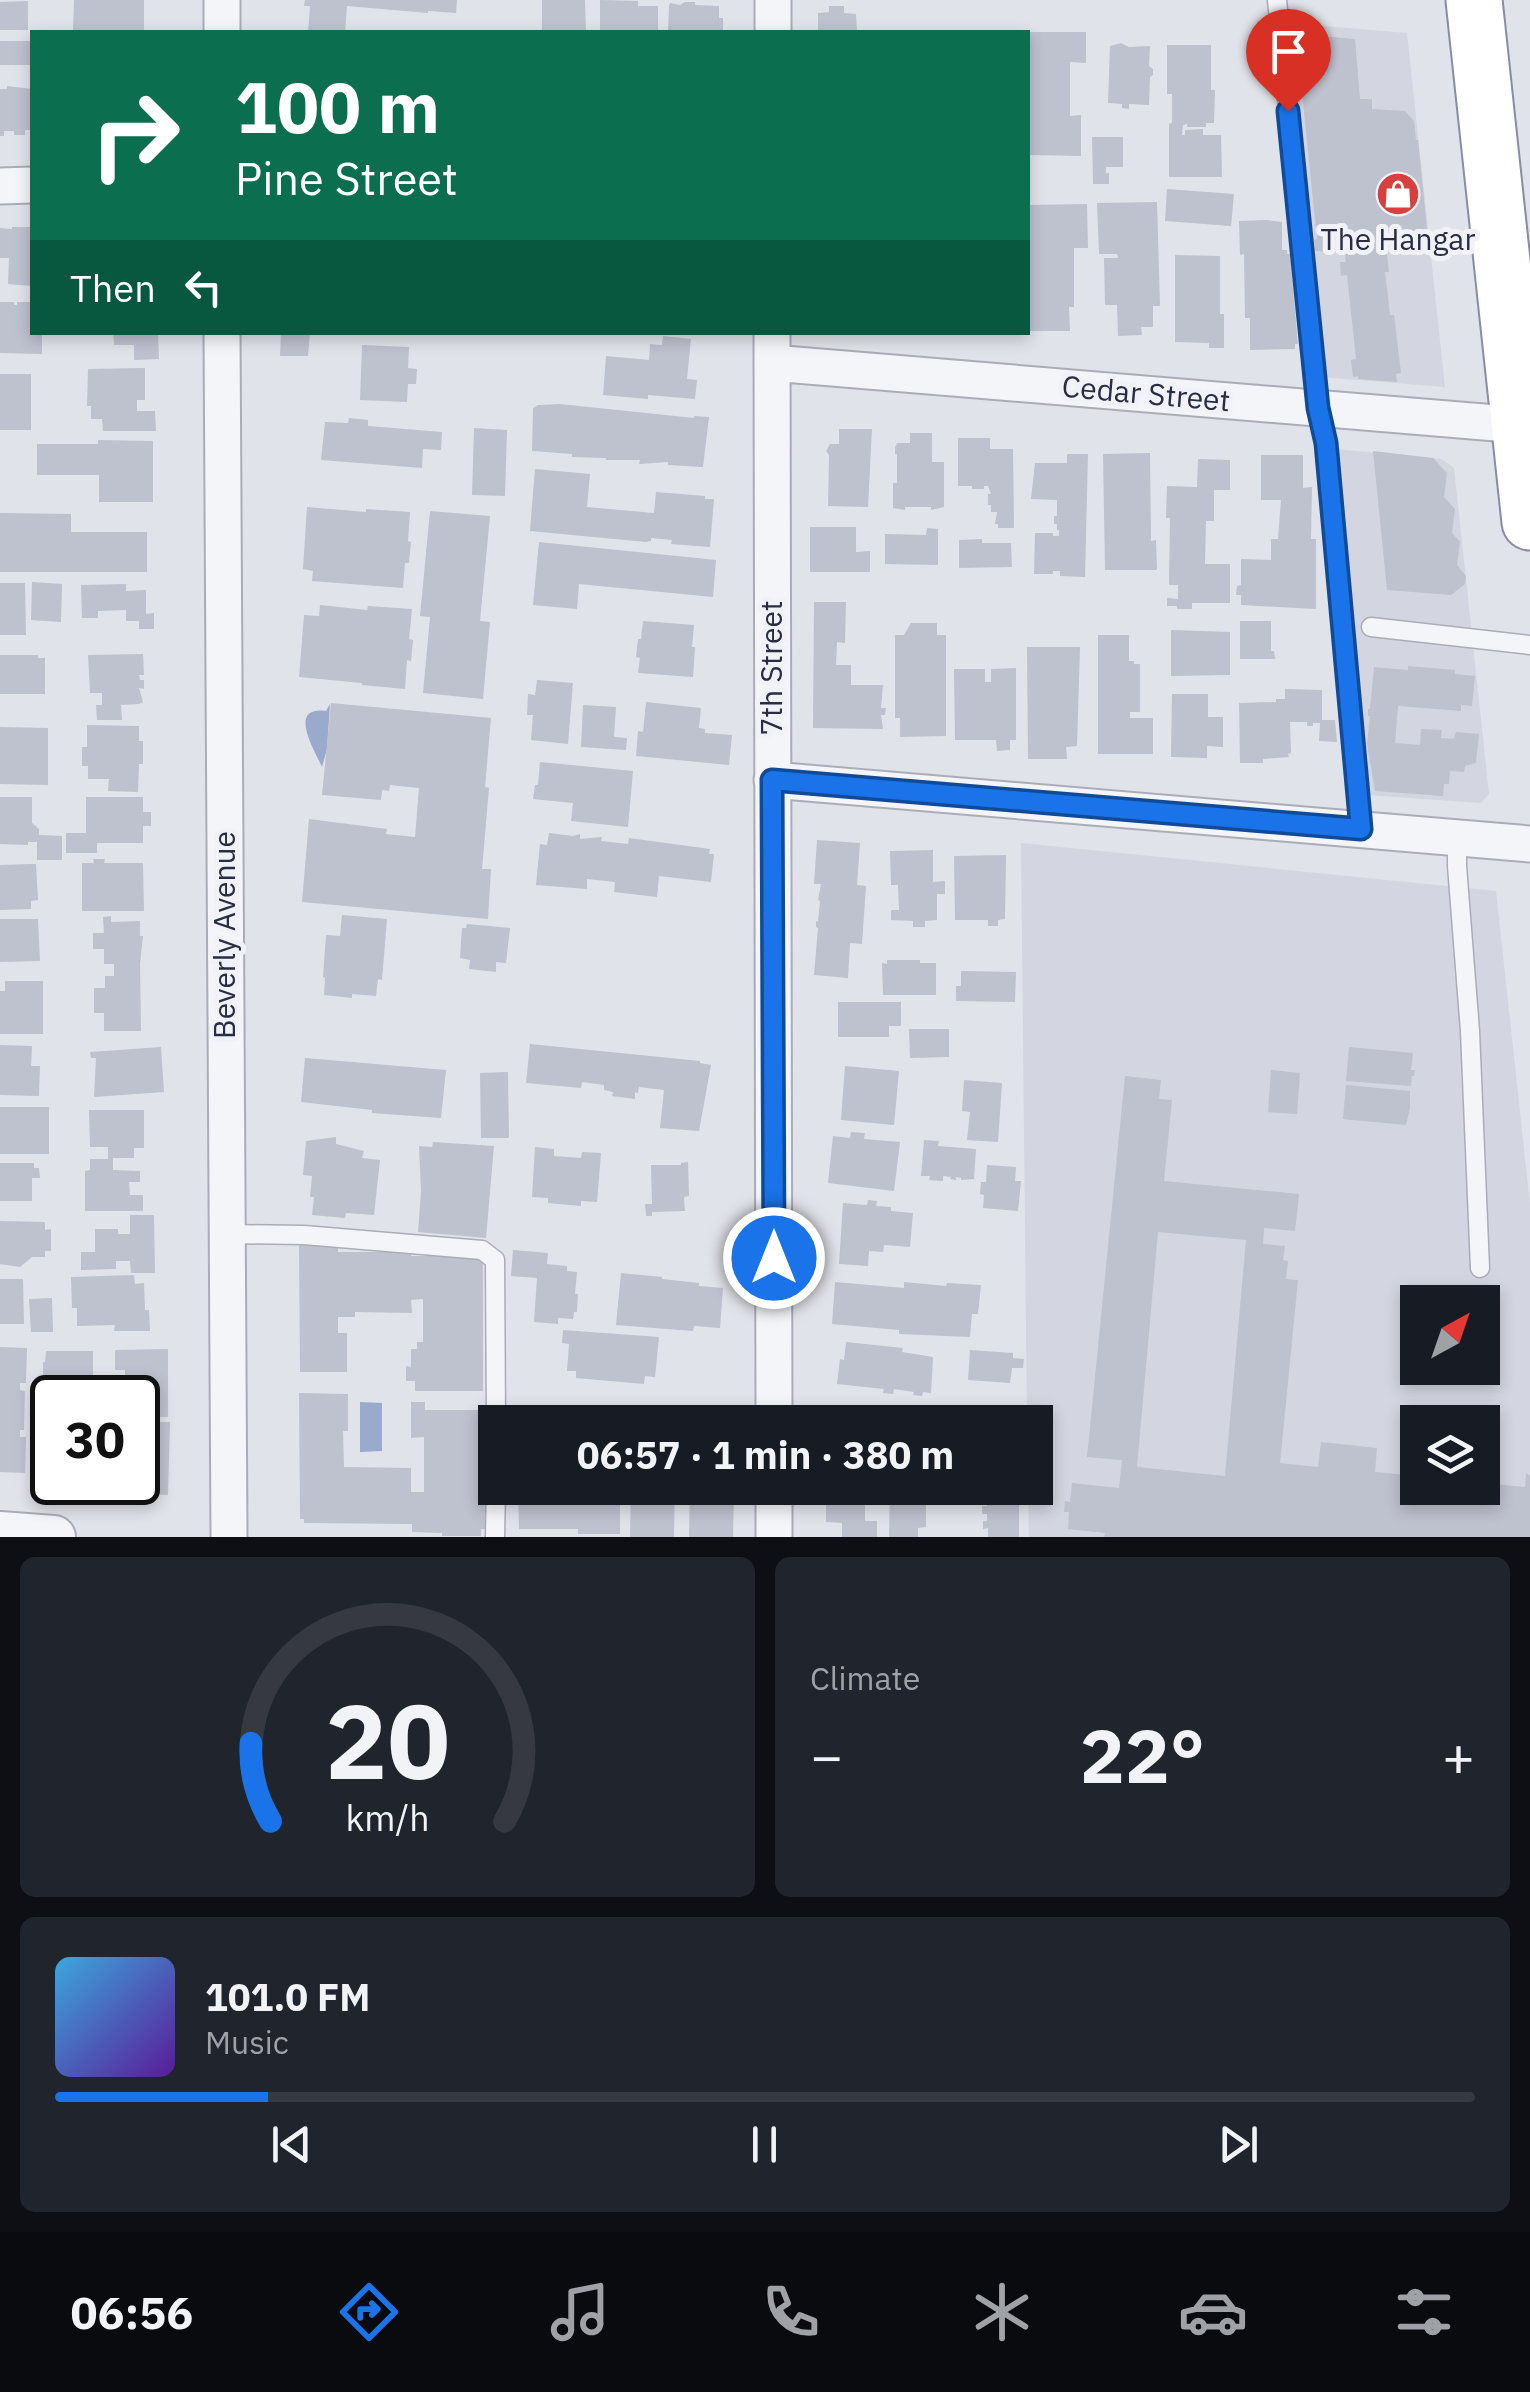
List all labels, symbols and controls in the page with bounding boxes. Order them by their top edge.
pin [1246,9,1331,112]
icon: arrive [1261,24,1316,79]
text: 100 m [235,61,440,152]
icon: right [70,70,200,200]
text: Pine Street [235,149,458,207]
shop icon: The Hangar [1375,171,1421,217]
place label: The Hangar [1321,219,1475,258]
icon: left [176,260,231,315]
text: Then [70,263,156,312]
street label: Cedar Street [1060,366,1232,419]
street label: 7th Street [751,601,790,735]
street label: Beverly Avenue [204,831,243,1039]
position arrow [722,1206,826,1310]
north arrow [1400,1285,1500,1385]
map controls [1400,1285,1500,1505]
speed limit sign: 30 [30,1375,160,1505]
button: layers [1400,1405,1500,1505]
text: 06:57 · 1 min · 380 m [577,1430,954,1479]
text: Climate [810,1657,920,1699]
text: 20 [325,1672,450,1808]
text: 22° [1080,1706,1205,1804]
text: − [810,1720,843,1791]
text: + [1442,1720,1475,1791]
text: km/h [345,1794,430,1841]
text: 101.0 FM [205,1972,370,2021]
text: Music [205,2021,289,2063]
icon: previous [264,2117,319,2172]
icon: pause [737,2117,792,2172]
icon: next [1211,2117,1266,2172]
icon: directions [334,2277,404,2347]
icon: music [545,2277,615,2347]
icon: phone [756,2277,826,2347]
icon: climate [967,2277,1037,2347]
icon: car [1178,2277,1248,2347]
icon: filters [1389,2277,1459,2347]
text: 06:56 [71,2283,193,2341]

